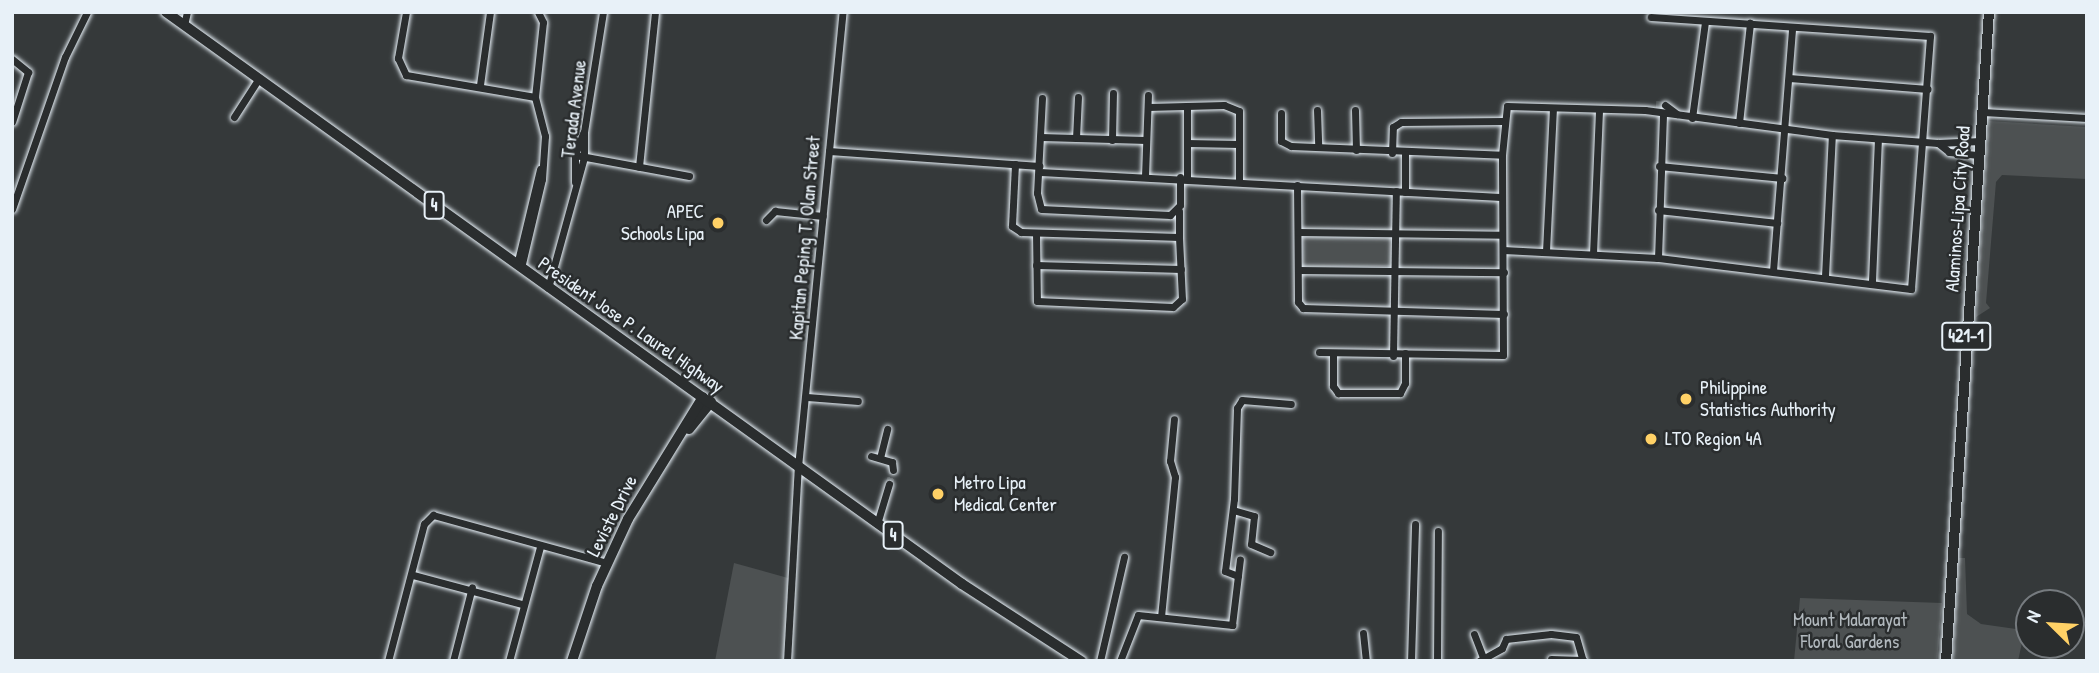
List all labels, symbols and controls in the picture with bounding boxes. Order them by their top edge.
street label: Terada Avenue [557,59,591,159]
street label: Alaminos-Lipa City Road [1941,125,1975,293]
street label: Kapitan Peping T. Olan Street [785,135,825,341]
road number: 4 [424,190,444,220]
place label: APEC Schools Lipa [621,201,704,245]
marker: APEC Schools Lipa [710,215,726,231]
street label: President Jose P. Laurel Highway [534,252,728,398]
road number: 421-1 [1940,322,1992,350]
place label: Philippine Statistics Authority [1700,377,1836,421]
marker: Philippine Statistics Authority [1678,391,1694,407]
place label: LTO Region 4A [1665,428,1762,450]
marker: LTO Region 4A [1643,431,1659,447]
street label: Leviste Drive [582,472,642,560]
place label: Metro Lipa Medical Center [954,472,1057,516]
marker: Metro Lipa Medical Center [928,484,948,504]
road number: 4 [882,520,903,550]
north arrow [2015,589,2085,659]
text: N [2019,606,2047,626]
park label: Mount Malarayat Floral Gardens [1793,609,1907,653]

